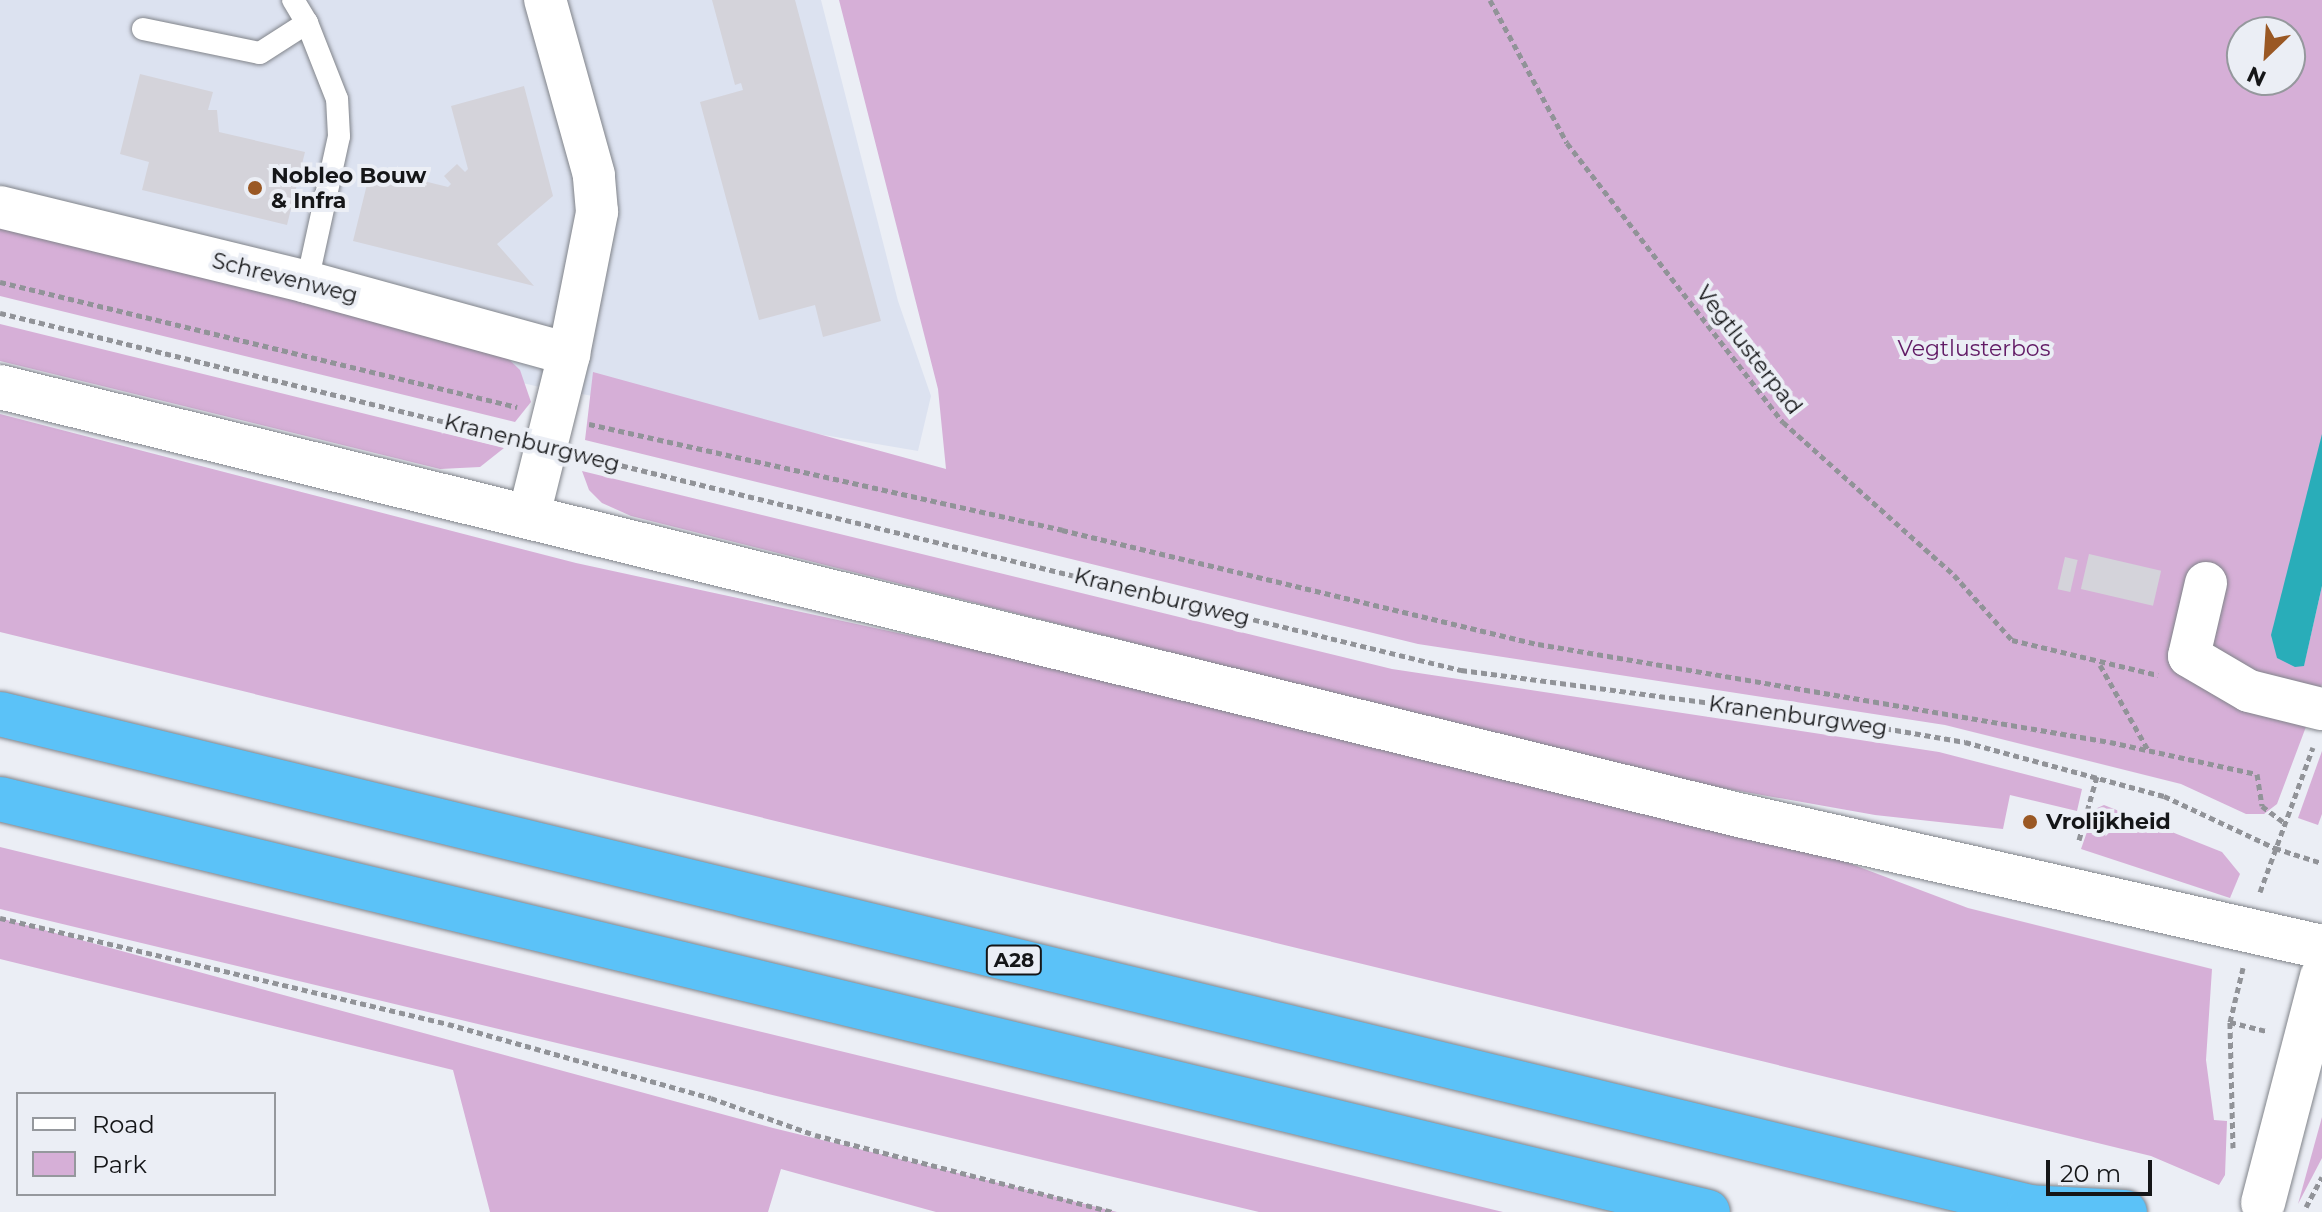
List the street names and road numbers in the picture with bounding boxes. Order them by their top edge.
street label: Schrevenweg [209,247,361,309]
street label: Vegtlusterpad [1691,280,1807,420]
street label: Kranenburgweg [441,408,623,478]
street label: Kranenburgweg [1071,562,1253,632]
street label: Kranenburgweg [1707,690,1889,742]
road number: A28 [984,944,1044,976]

